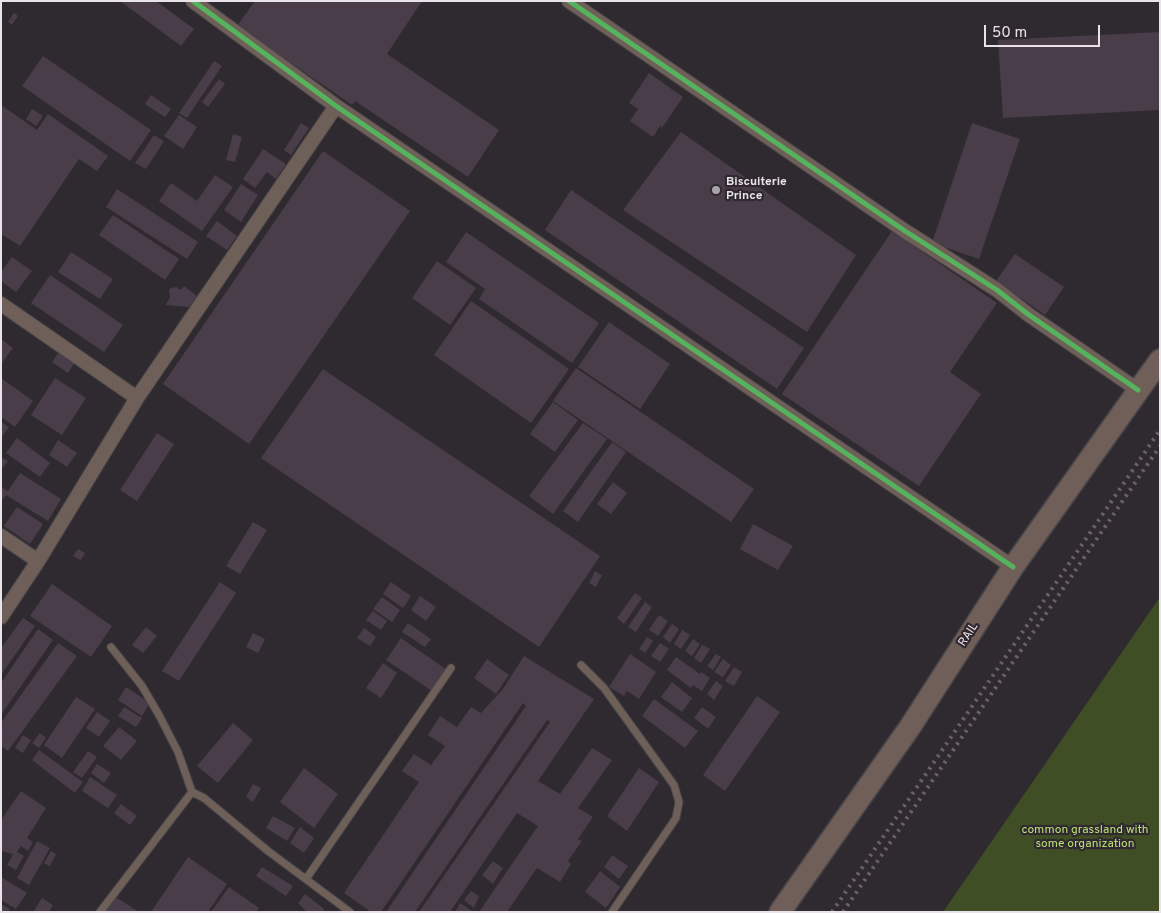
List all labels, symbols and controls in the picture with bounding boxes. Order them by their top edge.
scale bar [986,15,1102,47]
text: 50 m [992,24,1027,43]
place label: Biscuiterie Prince [726,176,787,204]
marker: Biscuiterie Prince [710,184,722,196]
street label: RAIL [956,620,982,650]
park label: common grassland with some organization [1021,824,1149,852]

